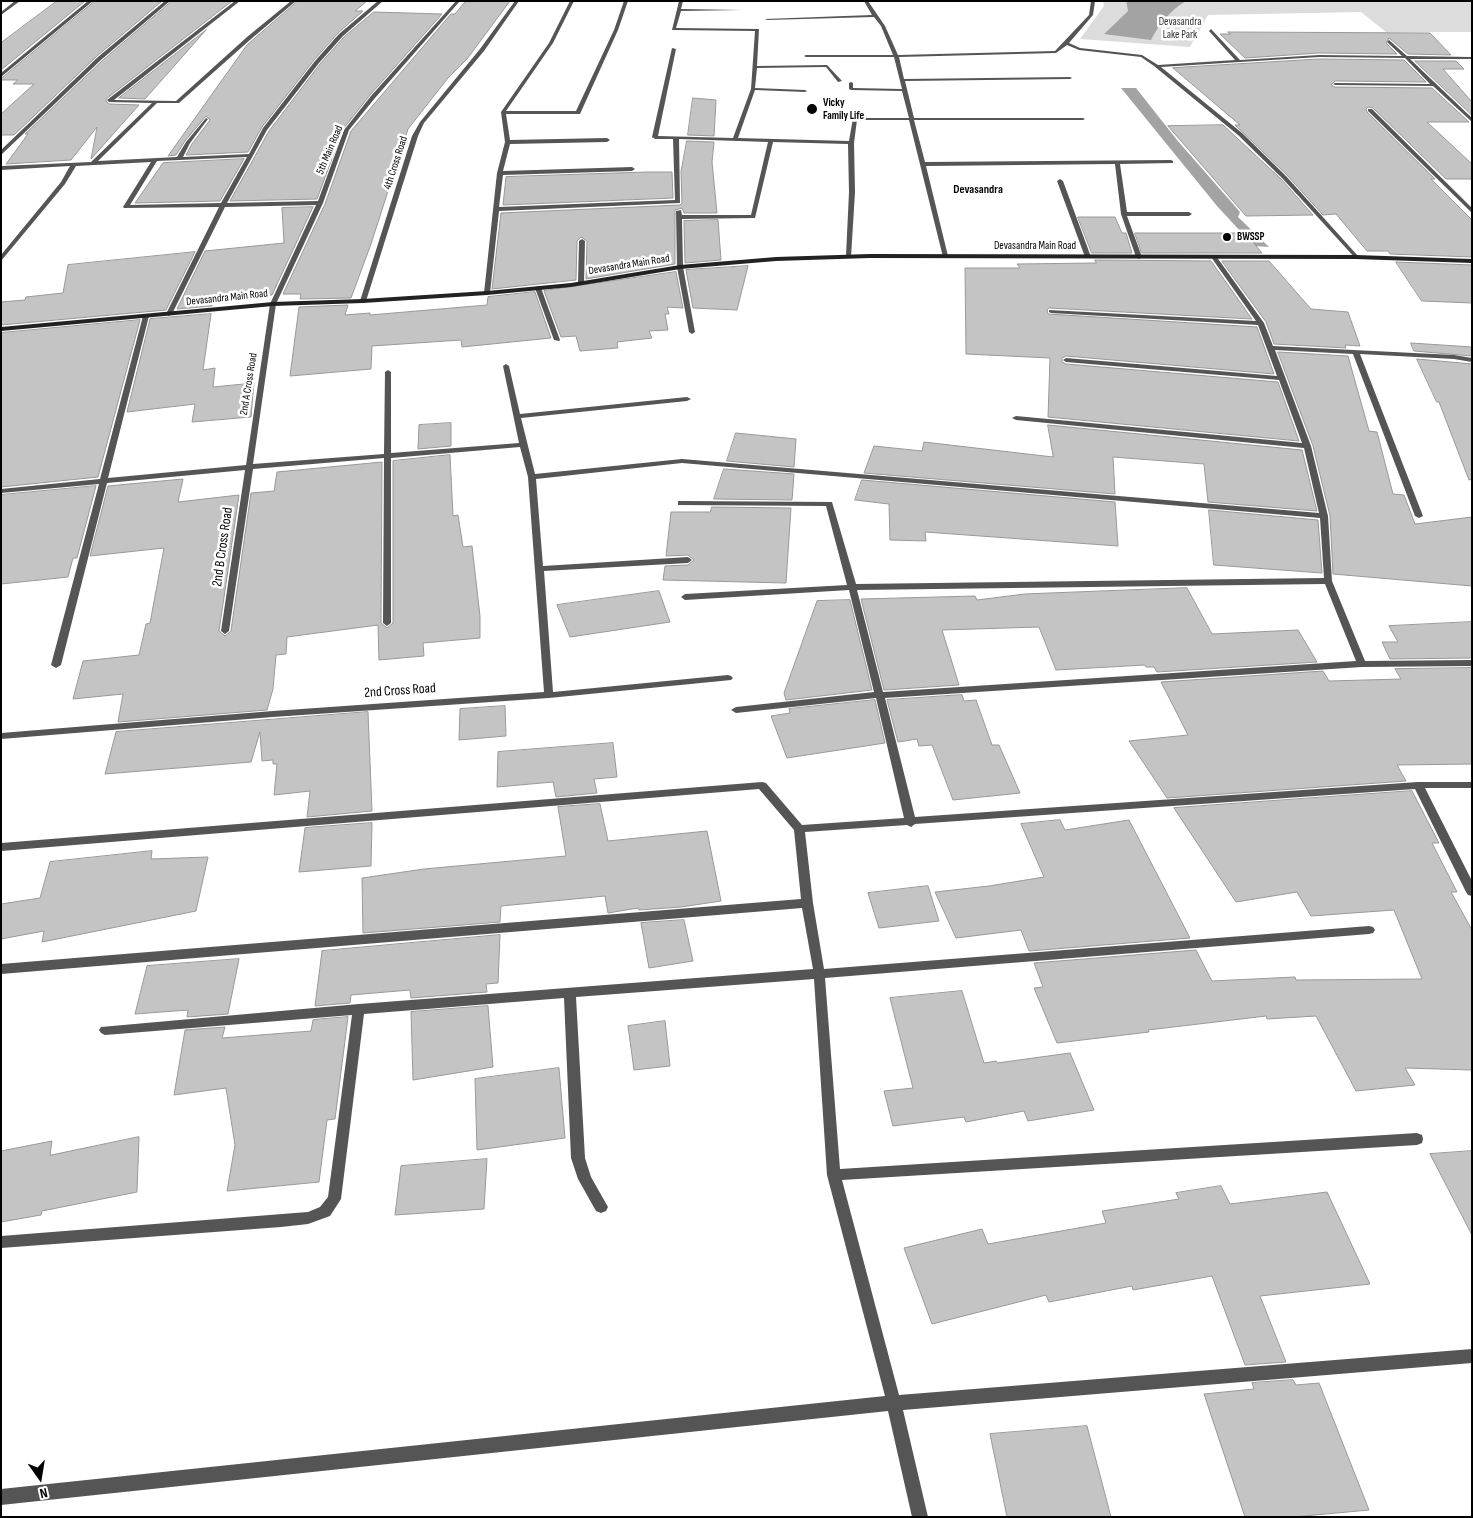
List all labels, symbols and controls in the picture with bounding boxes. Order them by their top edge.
park label: Devasandra Lake Park [1159,15,1201,41]
place label: Vicky Family Life [823,96,864,122]
marker: Vicky Family Life [805,102,819,116]
street label: 5th Main Road [314,124,346,176]
street label: 4th Cross Road [381,135,411,191]
district label: Devasandra [953,183,1003,197]
place label: BWSSP [1237,230,1265,244]
marker: BWSSP [1221,231,1233,243]
street label: Devasandra Main Road [994,239,1076,253]
street label: Devasandra Main Road [587,252,671,278]
street label: Devasandra Main Road [185,287,269,309]
street label: 2nd A Cross Road [238,352,260,416]
street label: 2nd B Cross Road [209,506,237,588]
street label: 2nd Cross Road [364,680,436,702]
north arrow [15,1453,65,1503]
text: N [38,1484,49,1502]

